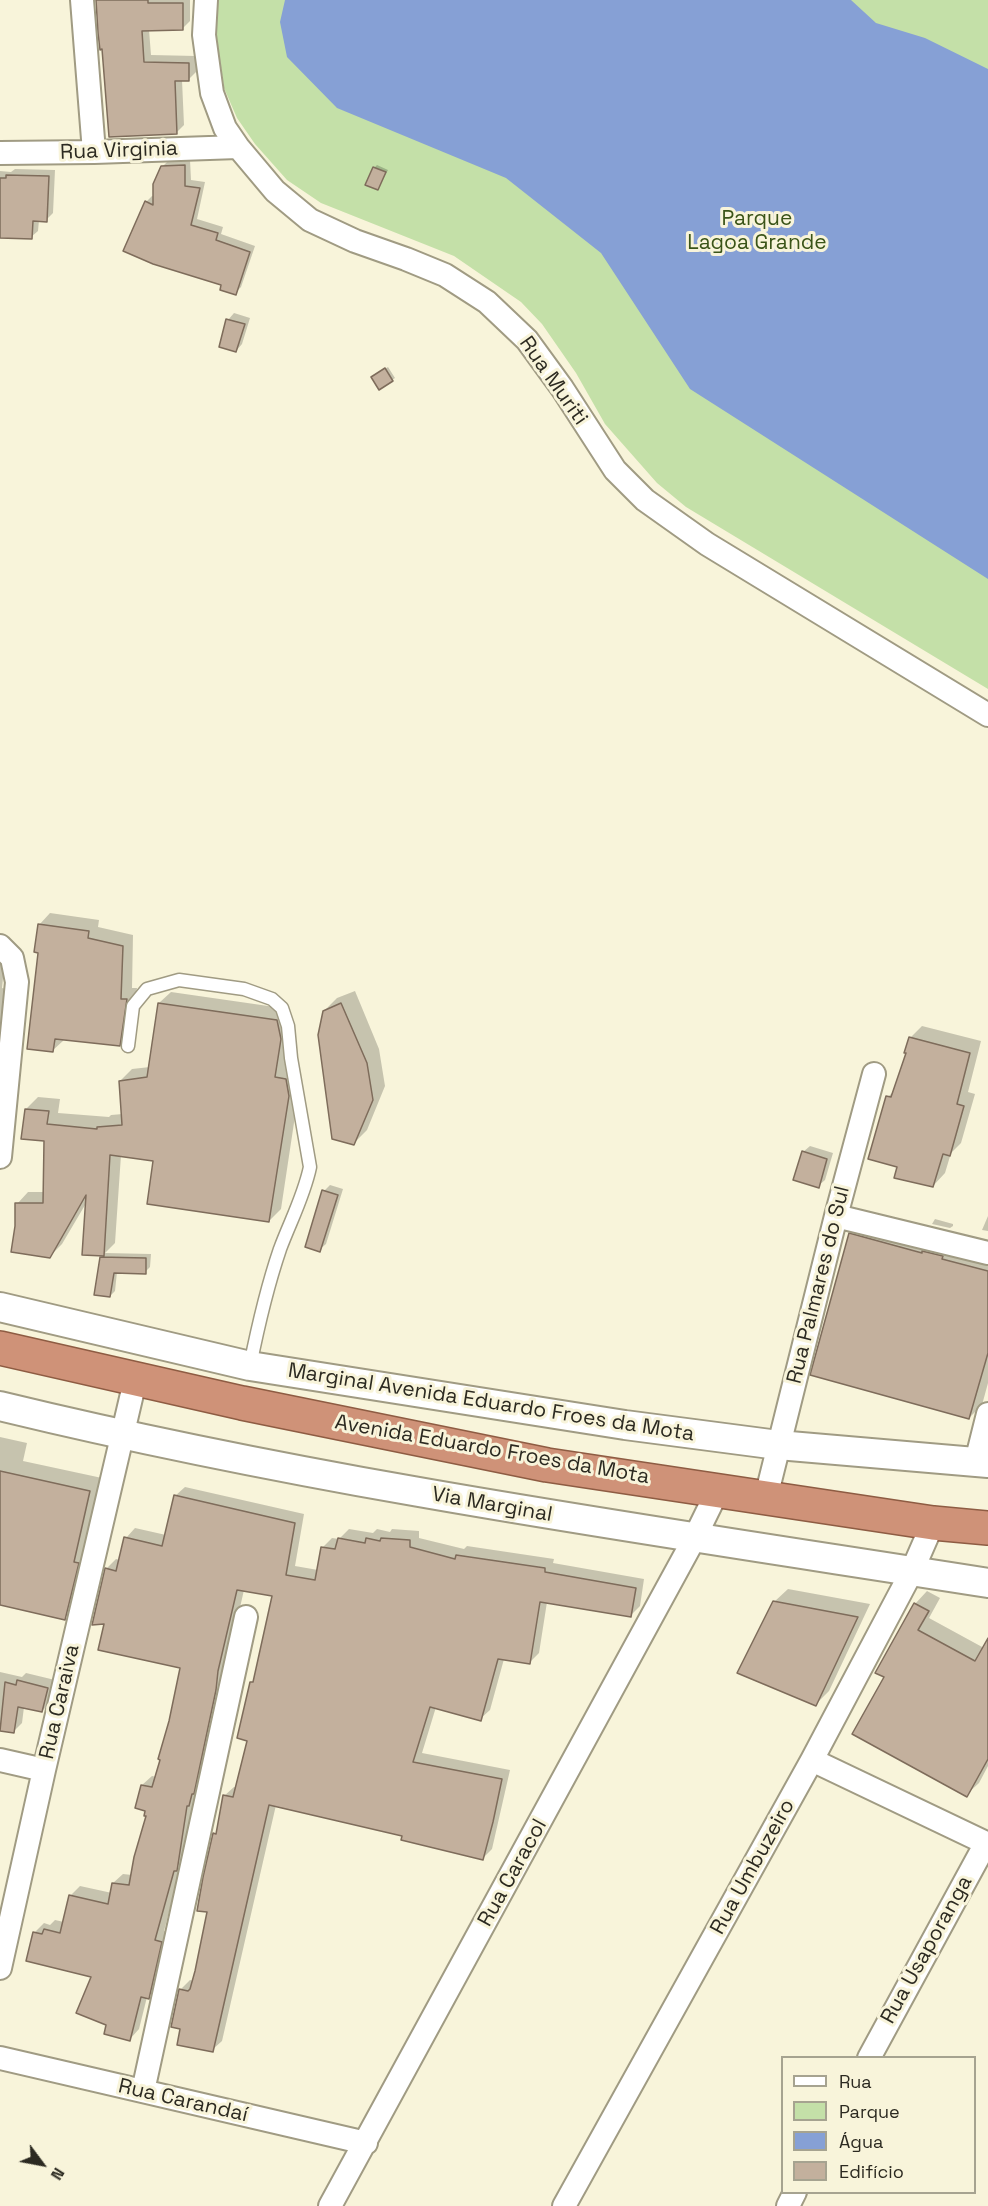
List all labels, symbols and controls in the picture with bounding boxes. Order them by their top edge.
street label: Rua Virginia [60,136,178,166]
park label: Parque Lagoa Grande [687,206,827,256]
street label: Rua Muriti [513,332,593,430]
street label: Rua Palmares do Sul [782,1184,856,1386]
street label: Marginal Avenida Eduardo Froes da Mota [286,1358,696,1448]
street label: Avenida Eduardo Froes da Mota [333,1410,651,1490]
street label: Via Marginal [430,1482,554,1528]
street label: Rua Caraiva [35,1642,85,1762]
street label: Rua Umbuzeiro [705,1795,801,1939]
street label: Rua Caracol [473,1815,553,1931]
street label: Rua Usaporanga [876,1872,978,2028]
legend [781,2056,976,2194]
text: Rua [839,2070,872,2093]
street label: Rua Carandaí [116,2074,250,2128]
text: Parque [839,2100,900,2123]
text: Água [839,2130,883,2153]
north arrow [12,2134,72,2194]
text: Edifício [839,2160,904,2183]
text: N [46,2164,69,2184]

